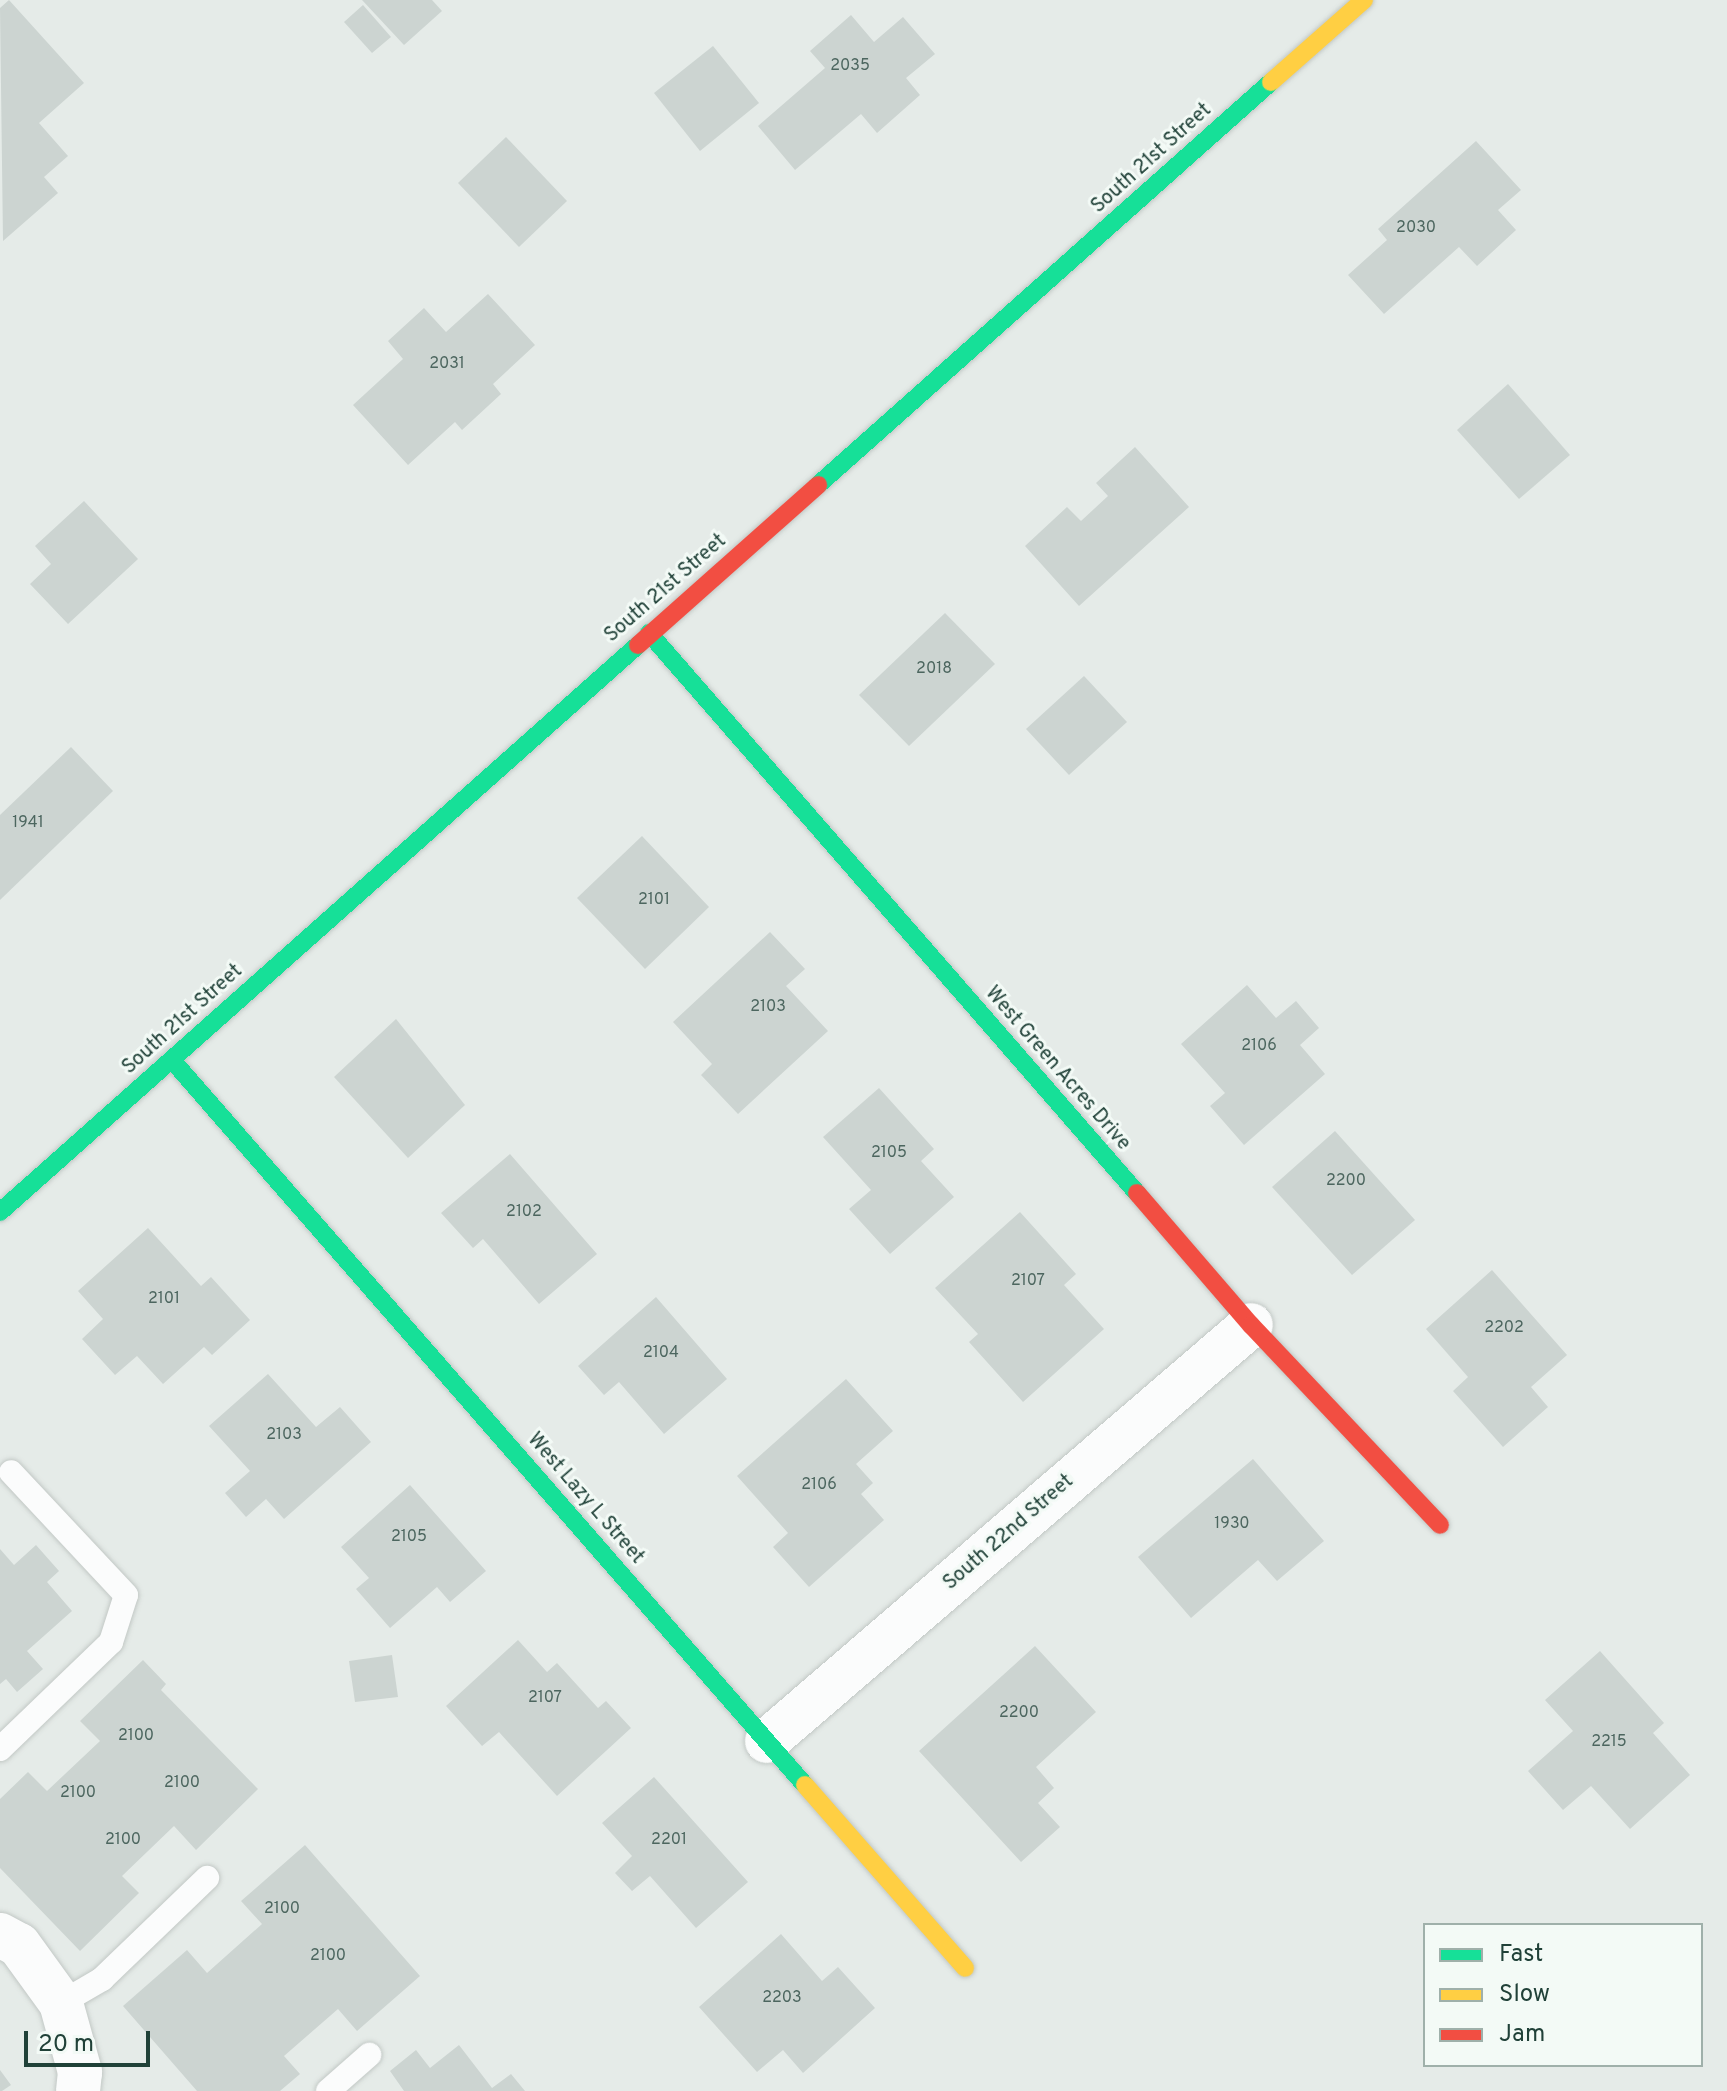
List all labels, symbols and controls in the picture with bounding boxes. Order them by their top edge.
house number: 2035 [830,56,870,76]
street label: South 21st Street [1087,99,1217,219]
house number: 2030 [1396,218,1436,238]
house number: 2031 [429,354,465,374]
street label: South 21st Street [600,530,732,648]
house number: 2018 [916,659,952,679]
house number: 1941 [12,813,44,833]
house number: 2101 [638,890,670,910]
street label: South 21st Street [118,960,248,1080]
street label: West Green Acres Drive [979,982,1135,1156]
house number: 2103 [750,997,786,1017]
house number: 2106 [1241,1036,1277,1056]
house number: 2105 [871,1143,907,1163]
house number: 2200 [1326,1171,1366,1191]
house number: 2102 [506,1202,542,1222]
house number: 2107 [1011,1271,1045,1291]
house number: 2101 [148,1289,180,1309]
house number: 2202 [1484,1318,1524,1338]
house number: 2104 [643,1343,679,1363]
house number: 2103 [266,1425,302,1445]
street label: West Lazy L Street [521,1428,649,1570]
street label: South 22nd Street [939,1470,1079,1596]
house number: 2106 [801,1475,837,1495]
house number: 1930 [1214,1514,1250,1534]
house number: 2105 [391,1527,427,1547]
house number: 2107 [528,1688,562,1708]
house number: 2200 [999,1703,1039,1723]
house number: 2100 [118,1726,154,1746]
house number: 2215 [1591,1732,1627,1752]
house number: 2100 [164,1773,200,1793]
house number: 2100 [60,1783,96,1803]
house number: 2100 [105,1830,141,1850]
house number: 2201 [651,1830,687,1850]
house number: 2100 [264,1899,300,1919]
legend [1423,1923,1703,2067]
text: Fast [1499,1940,1543,1970]
house number: 2100 [310,1946,346,1966]
text: Slow [1499,1980,1550,2010]
house number: 2203 [762,1988,802,2008]
scale bar [28,2015,154,2065]
text: Jam [1499,2020,1545,2050]
text: 20 m [38,2030,94,2060]

